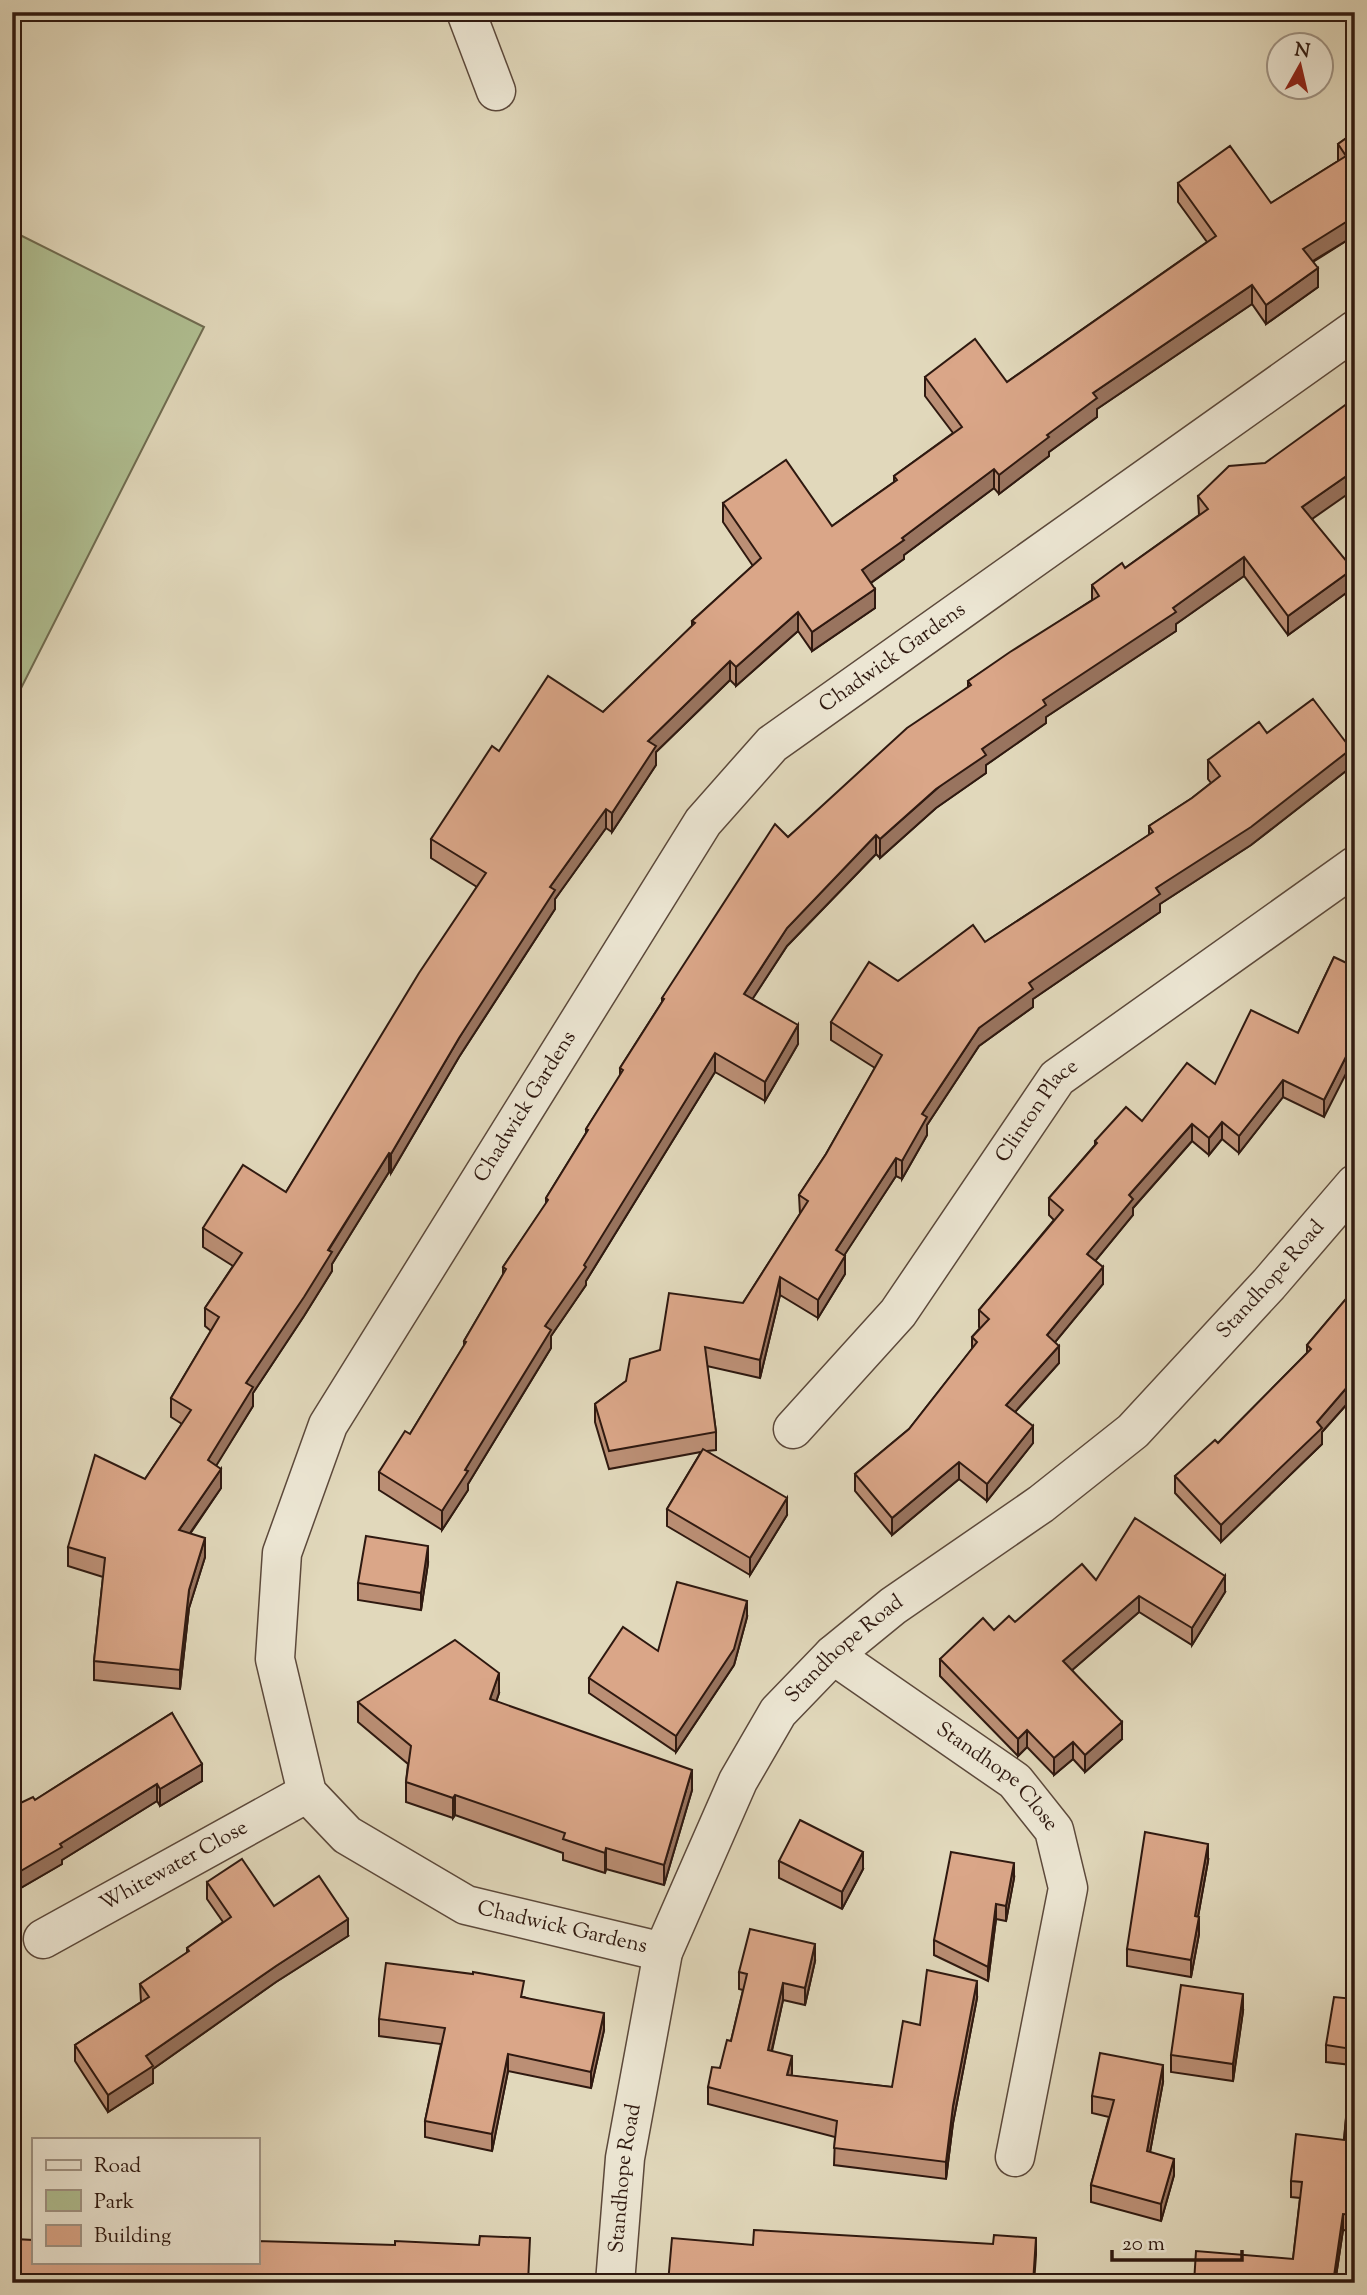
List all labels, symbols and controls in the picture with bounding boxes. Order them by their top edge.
north arrow [1266,32,1336,102]
text: N [1293,37,1311,66]
street label: Chadwick Gardens [813,596,972,721]
street label: Chadwick Gardens [467,1025,584,1189]
street label: Clinton Place [989,1052,1085,1169]
street label: Standhope Road [1210,1214,1332,1346]
street label: Standhope Road [779,1588,910,1710]
street label: Standhope Close [929,1715,1065,1838]
street label: Whitewater Close [95,1813,254,1919]
street label: Chadwick Gardens [474,1894,650,1962]
street label: Standhope Road [602,2101,650,2254]
legend [32,2138,259,2264]
text: Road [94,2152,141,2182]
text: Park [94,2188,135,2218]
scale bar [1112,2218,1241,2262]
text: Building [94,2222,171,2252]
text: 20 m [1122,2230,1165,2260]

